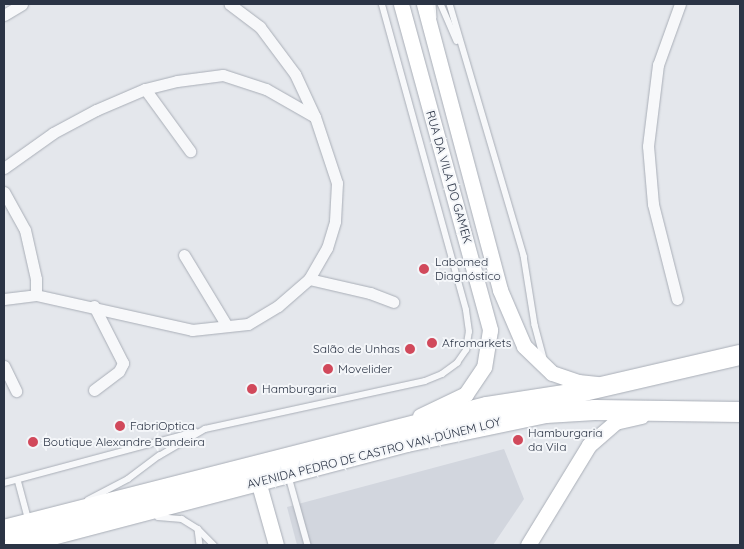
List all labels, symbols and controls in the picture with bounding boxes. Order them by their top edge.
street label: RUA DA VILA DO GAMEK [423,109,475,245]
place label: Labomed Diagnóstico [435,255,501,283]
marker: Labomed Diagnóstico [417,262,431,276]
place label: Afromarkets [442,336,511,350]
marker: Afromarkets [426,337,438,349]
place label: Salão de Unhas [313,342,400,356]
marker: Salão de Unhas [404,343,416,355]
place label: Movelider [338,362,392,376]
marker: Movelider [322,363,334,375]
place label: Hamburgaria [262,382,337,396]
marker: Hamburgaria [246,383,258,395]
street label: AVENIDA PEDRO DE CASTRO VAN-DÚNEM LOY [246,414,502,492]
place label: FabriOptica [130,419,195,433]
marker: FabriOptica [114,420,126,432]
place label: Hamburgaria da Vila [528,426,603,454]
marker: Hamburgaria da Vila [512,434,524,446]
place label: Boutique Alexandre Bandeira [43,435,205,449]
marker: Boutique Alexandre Bandeira [27,436,39,448]

